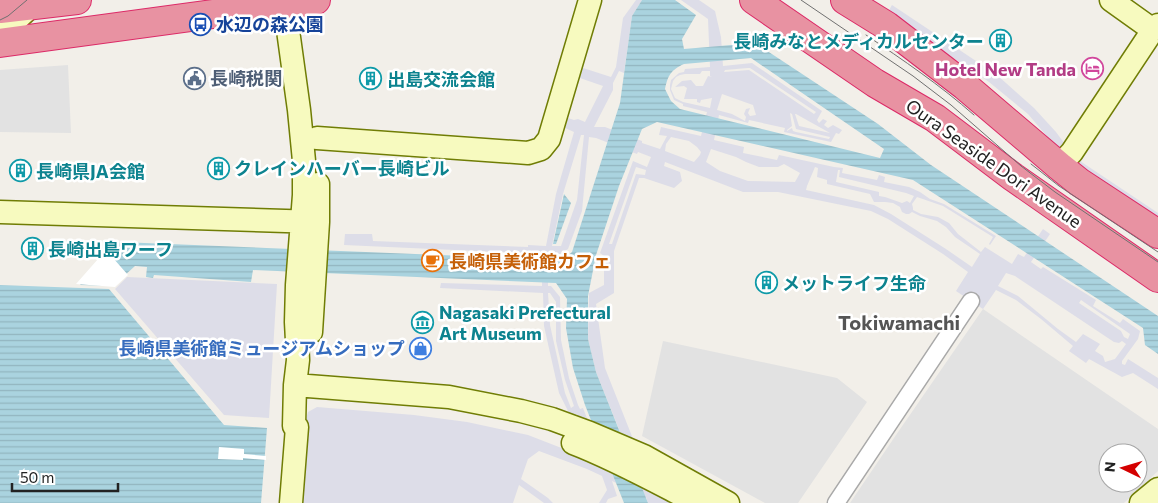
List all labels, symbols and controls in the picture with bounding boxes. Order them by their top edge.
bus stop icon: 水辺の森公園 [188,12,212,36]
place label: 水辺の森公園 [216,13,324,35]
building icon: 長崎みなとメディカルセンター [988,29,1012,53]
place label: 長崎みなとメディカルセンター [733,30,984,52]
hotel icon: Hotel New Tanda [1080,57,1104,81]
place label: Hotel New Tanda [935,58,1076,80]
public building icon: 長崎税関 [182,66,206,90]
place label: 長崎税関 [210,67,282,89]
building icon: 出島交流会館 [359,67,383,91]
place label: 出島交流会館 [387,68,495,90]
street label: Oura Seaside Dori Avenue [902,94,1086,232]
building icon: クレインハーバー長崎ビル [206,156,230,180]
place label: クレインハーバー長崎ビル [234,157,450,179]
building icon: 長崎県JA会館 [8,159,32,183]
place label: 長崎県JA会館 [36,160,145,182]
building icon: 長崎出島ワーフ [20,237,44,261]
place label: 長崎出島ワーフ [48,238,173,260]
cafe icon: 長崎県美術館カフェ [421,249,445,273]
place label: 長崎県美術館カフェ [449,250,611,272]
building icon: メットライフ生命 [754,271,778,295]
place label: メットライフ生命 [782,272,926,294]
place label: Nagasaki Prefectural Art Museum [439,301,611,344]
museum icon: Nagasaki Prefectural Art Museum [411,310,435,334]
district label: Tokiwamachi [838,310,960,334]
shop icon: 長崎県美術館ミュージアムショップ [409,336,433,360]
place label: 長崎県美術館ミュージアムショップ [119,337,405,359]
north arrow [1098,443,1148,493]
scale bar [12,460,119,492]
text: N [1101,461,1118,473]
text: 50 m [20,468,54,486]

